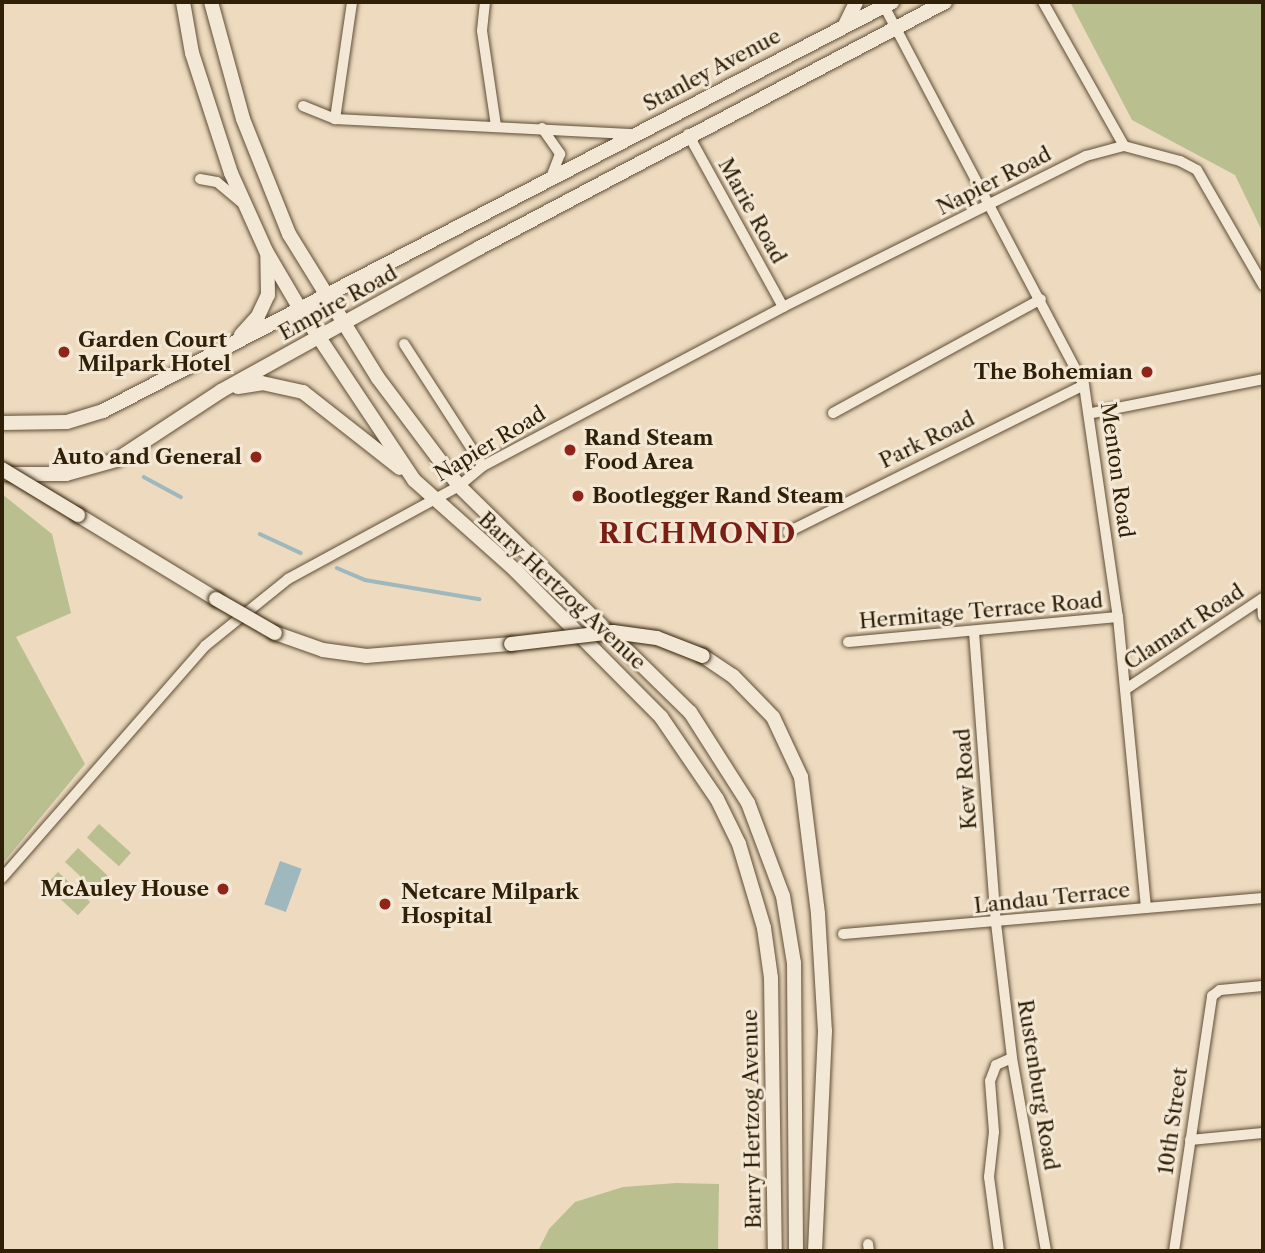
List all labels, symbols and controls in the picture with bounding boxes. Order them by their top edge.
street label: Stanley Avenue [638,23,786,117]
street label: Napier Road [932,141,1056,221]
street label: Marie Road [713,154,791,268]
street label: Empire Road [275,260,401,346]
place label: Garden Court Milpark Hotel [78,327,231,377]
marker: Garden Court Milpark Hotel [56,344,72,360]
place label: The Bohemian [974,359,1133,385]
marker: The Bohemian [1139,364,1155,380]
street label: Napier Road [430,401,550,487]
street label: Menton Road [1095,401,1139,539]
street label: Park Road [875,406,979,474]
place label: Rand Steam Food Area [584,425,714,475]
marker: Rand Steam Food Area [562,442,578,458]
place label: Auto and General [52,444,242,470]
marker: Auto and General [248,449,264,465]
place label: Bootlegger Rand Steam [592,483,844,509]
marker: Bootlegger Rand Steam [570,488,586,504]
street label: Barry Hertzog Avenue [472,506,652,676]
district label: RICHMOND [600,516,796,550]
street label: Clamart Road [1119,579,1249,675]
street label: Hermitage Terrace Road [858,588,1104,634]
street label: Kew Road [950,727,982,831]
place label: McAuley House [40,876,209,902]
street label: Landau Terrace [972,877,1132,919]
place label: Netcare Milpark Hospital [401,879,579,929]
marker: McAuley House [215,881,231,897]
marker: Netcare Milpark Hospital [375,894,395,914]
street label: Rustenburg Road [1012,998,1064,1172]
street label: Barry Hertzog Avenue [737,1008,767,1230]
street label: 10th Street [1153,1066,1193,1176]

